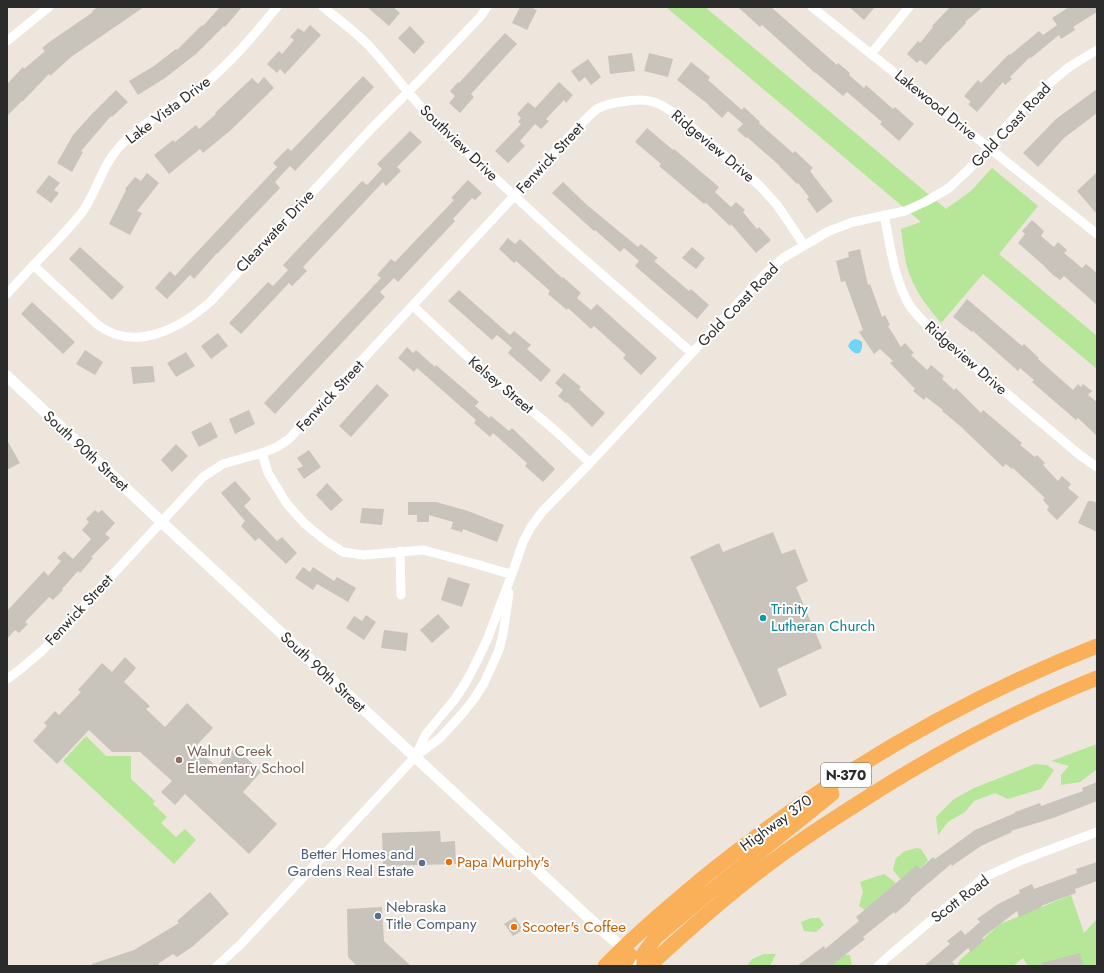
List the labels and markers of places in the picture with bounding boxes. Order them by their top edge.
place label: Trinity Lutheran Church [771,598,875,637]
marker: Trinity Lutheran Church [758,613,768,623]
place label: Walnut Creek Elementary School [187,740,304,779]
marker: Walnut Creek Elementary School [174,755,184,765]
place label: Better Homes and Gardens Real Estate [288,843,414,882]
place label: Papa Murphy's [457,851,549,873]
marker: Papa Murphy's [444,857,454,867]
marker: Better Homes and Gardens Real Estate [417,858,427,868]
place label: Nebraska Title Company [386,896,477,935]
marker: Nebraska Title Company [373,911,383,921]
place label: Scooter's Coffee [522,916,626,938]
marker: Scooter's Coffee [509,922,519,932]

